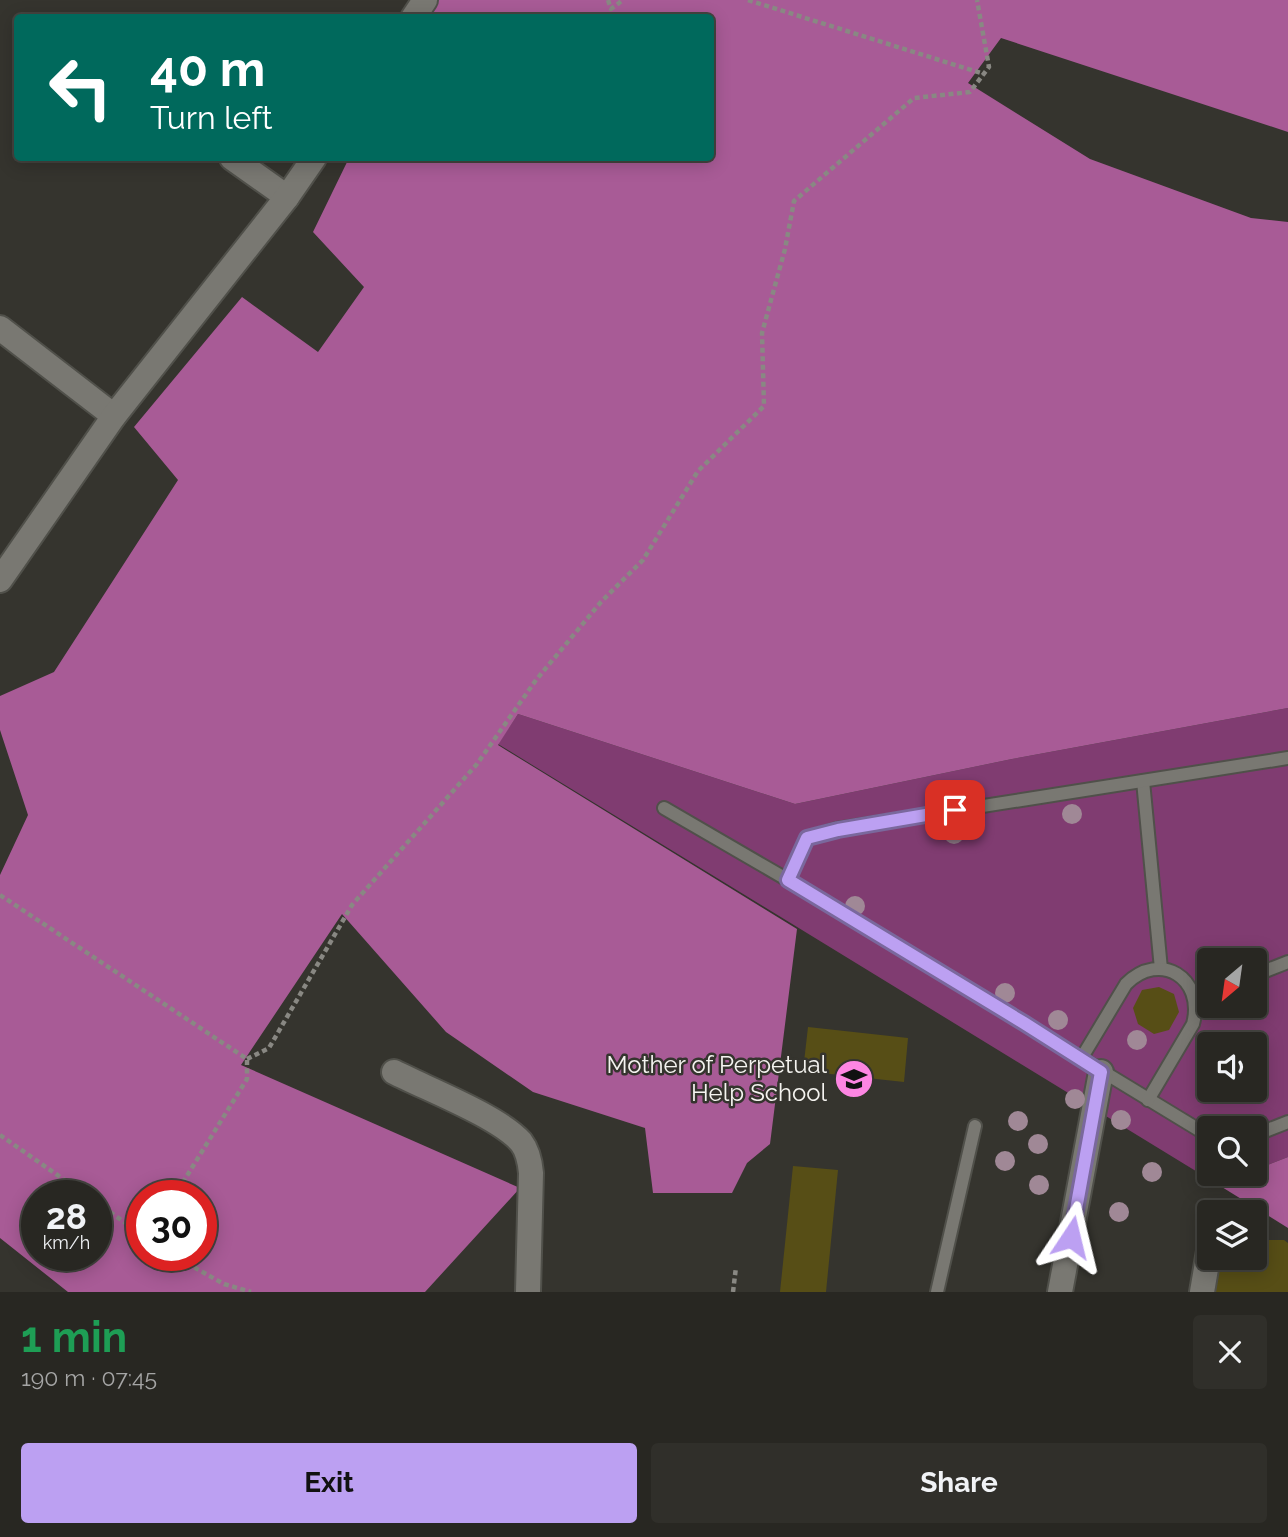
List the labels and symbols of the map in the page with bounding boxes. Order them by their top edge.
pin [925,780,985,840]
north arrow [1197,948,1267,1018]
place label: Mother of Perpetual Help School [606,1050,827,1107]
school or university icon: Mother of Perpetual Help School [833,1058,875,1100]
speed limit sign: 30 [126,1180,217,1271]
position arrow [1034,1200,1108,1274]

